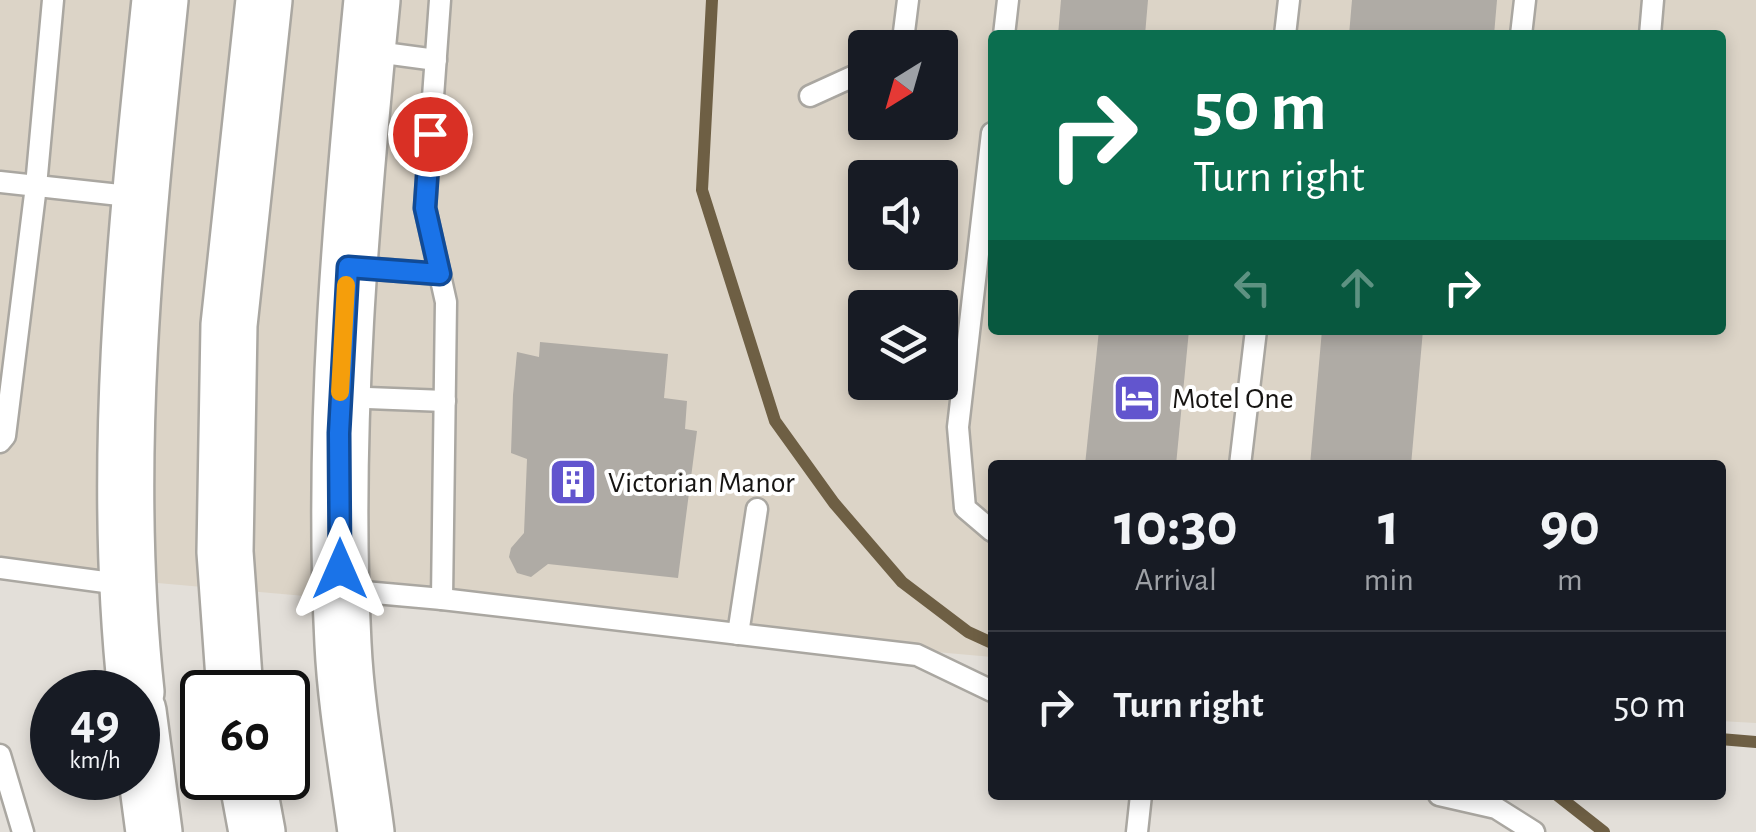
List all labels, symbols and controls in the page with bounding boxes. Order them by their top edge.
north arrow [848,30,958,140]
map controls [848,30,958,400]
icon: right [1028,70,1158,200]
text: 50 m [1193,73,1327,143]
pin [388,92,473,177]
icon: arrive [403,107,458,162]
text: Turn right [1193,155,1365,200]
button: sound [848,160,958,270]
icon: left [1225,260,1280,315]
icon: ahead [1330,260,1385,315]
icon: right [1435,260,1490,315]
button: layers [848,290,958,400]
hotel icon: Motel One [1111,372,1163,424]
place label: Motel One [1172,384,1294,414]
building icon: Victorian Manor [547,456,599,508]
place label: Victorian Manor [608,468,795,498]
text: 10:30 [1114,496,1238,556]
text: 1 [1378,496,1400,556]
text: 90 [1540,496,1600,556]
position arrow [288,517,392,621]
text: Arrival [1135,564,1217,596]
text: min [1364,564,1414,596]
text: m [1557,564,1583,596]
speed limit sign: 60 [180,670,310,800]
icon: right [1028,679,1083,734]
text: Turn right [1113,687,1263,725]
text: 50 m [1613,687,1686,725]
text: 49 [70,698,120,748]
text: km/h [69,748,121,773]

